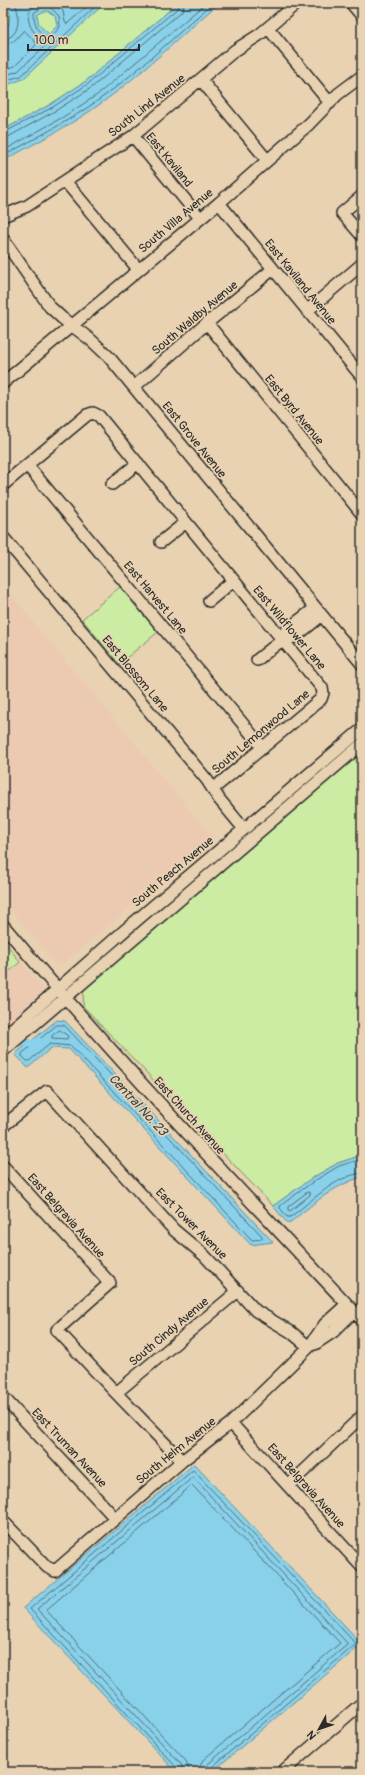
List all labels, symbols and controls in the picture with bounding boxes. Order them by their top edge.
scale bar [28,26,139,52]
text: 100 m [34,33,69,48]
street label: South Lind Avenue [106,71,189,141]
street label: East Kaviland [142,130,196,190]
street label: South Villa Avenue [136,185,216,257]
street label: East Kaviland Avenue [261,236,339,328]
street label: South Waldby Avenue [149,278,241,358]
street label: East Byrd Avenue [261,372,327,448]
street label: East Grove Avenue [159,399,229,481]
street label: East Harvest Lane [120,558,190,638]
street label: East Wildflower Lane [249,583,329,673]
street label: East Blossom Lane [99,633,171,715]
street label: South Lemonwood Lane [209,687,313,777]
street label: South Peach Avenue [129,833,217,910]
water label: Central No. 23 [105,1071,172,1141]
street label: East Church Avenue [150,1074,228,1158]
street label: East Belgravia Avenue [24,1171,108,1261]
street label: East Tower Avenue [152,1185,230,1263]
street label: South Cindy Avenue [126,1294,212,1370]
street label: East Truman Avenue [28,1405,110,1491]
street label: South Helm Avenue [133,1414,219,1488]
street label: East Belgravia Avenue [264,1441,348,1531]
north arrow [299,1709,339,1749]
text: N [304,1728,319,1742]

